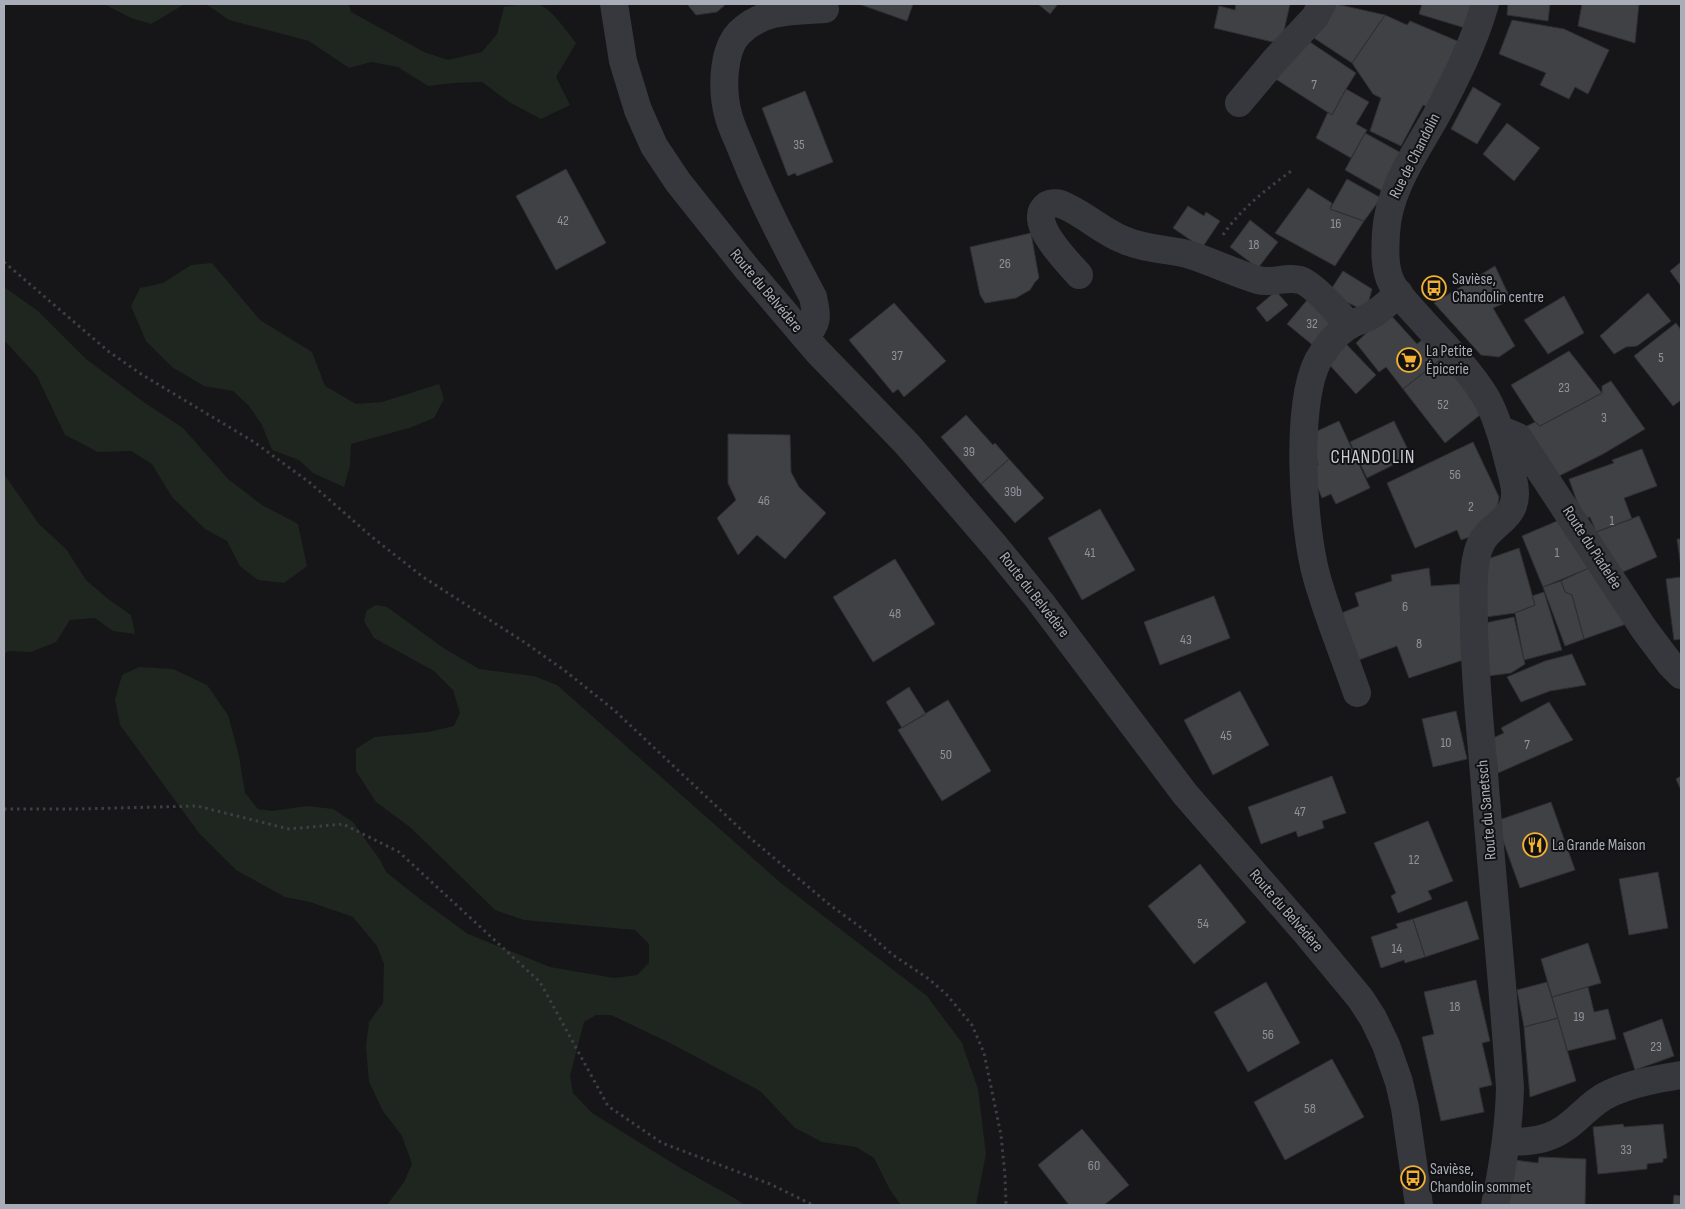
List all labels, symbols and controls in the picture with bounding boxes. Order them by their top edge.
house number: 7 [1311,76,1317,93]
street label: Rue de Chandolin [1385,110,1445,202]
house number: 35 [793,136,805,153]
house number: 42 [557,212,569,229]
house number: 16 [1330,215,1342,232]
house number: 18 [1248,236,1260,253]
street label: Route du Belvédère [726,245,806,337]
house number: 26 [999,255,1011,272]
place label: Savièse, Chandolin centre [1452,270,1544,307]
bus stop icon: Savièse, Chandolin centre [1421,275,1447,301]
house number: 32 [1306,315,1318,332]
place label: La Petite Épicerie [1426,342,1473,379]
house number: 37 [891,347,903,364]
supermarket icon: La Petite Épicerie [1396,347,1422,373]
house number: 5 [1658,349,1664,366]
house number: 23 [1558,379,1570,396]
house number: 52 [1437,396,1449,413]
house number: 3 [1601,409,1607,426]
house number: 39 [963,443,975,460]
district label: CHANDOLIN [1331,446,1415,469]
house number: 56 [1449,466,1461,483]
house number: 39b [1004,483,1022,500]
house number: 46 [758,492,770,509]
house number: 2 [1468,498,1474,515]
street label: Route du Piadelée [1558,503,1626,593]
house number: 1 [1610,512,1615,529]
house number: 41 [1085,544,1095,561]
house number: 1 [1555,544,1560,561]
street label: Route du Belvédère [995,549,1073,641]
house number: 6 [1402,598,1408,615]
house number: 48 [889,605,901,622]
house number: 43 [1180,631,1192,648]
house number: 8 [1416,635,1422,652]
house number: 45 [1220,727,1232,744]
house number: 10 [1440,734,1452,751]
house number: 7 [1524,736,1530,753]
house number: 50 [940,746,952,763]
street label: Route du Sanetsch [1473,759,1501,861]
house number: 47 [1294,803,1306,820]
restaurant icon: La Grande Maison [1522,832,1548,858]
place label: La Grande Maison [1552,836,1646,855]
house number: 12 [1409,851,1420,868]
street label: Route du Belvédère [1245,866,1327,956]
house number: 54 [1197,915,1209,932]
house number: 14 [1392,940,1403,957]
house number: 18 [1449,998,1461,1015]
house number: 19 [1573,1008,1585,1025]
house number: 56 [1262,1026,1274,1043]
house number: 23 [1650,1038,1662,1055]
house number: 58 [1304,1100,1316,1117]
house number: 33 [1620,1141,1632,1158]
house number: 60 [1088,1157,1100,1174]
place label: Savièse, Chandolin sommet [1430,1160,1531,1197]
bus stop icon: Savièse, Chandolin sommet [1400,1165,1426,1191]

